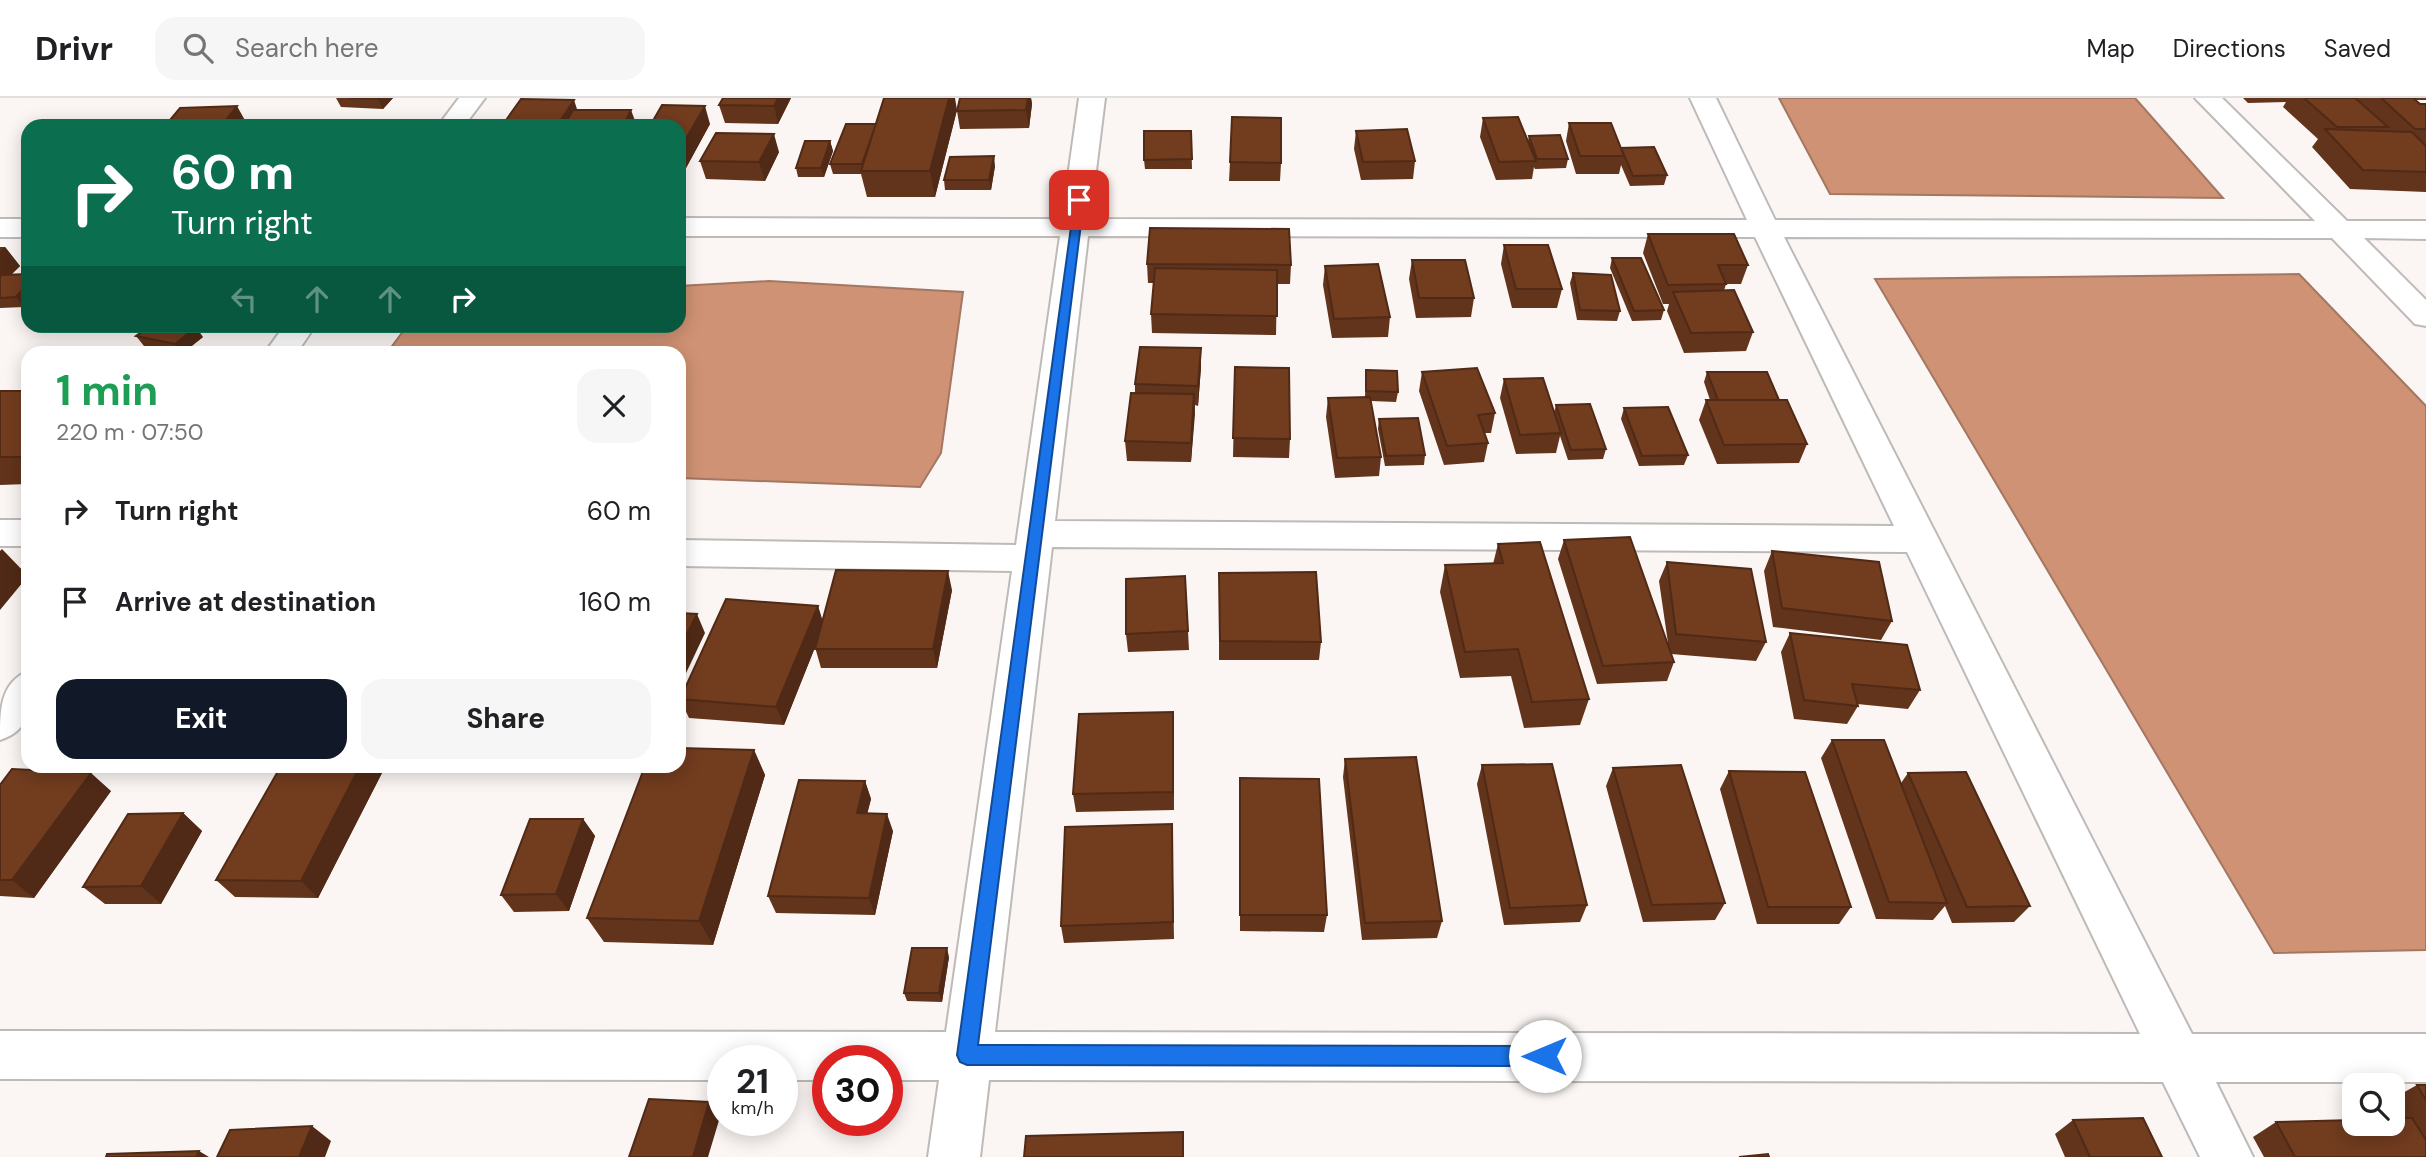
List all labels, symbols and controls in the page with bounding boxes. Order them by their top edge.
search box [155,17,645,80]
text: Drivr [35,27,113,70]
icon: search [179,29,217,67]
text: Search here [235,31,378,65]
text: Map [2087,33,2135,64]
text: Directions [2173,33,2286,64]
text: Saved [2324,33,2391,64]
text: 60 m [171,140,294,204]
icon: right [56,147,147,238]
pin [1049,170,1109,230]
icon: arrive [1060,181,1098,219]
text: Turn right [171,202,313,244]
icon: left [225,280,263,318]
icon: ahead [298,280,336,318]
icon: ahead [371,280,409,318]
icon: right [444,280,482,318]
text: 1 min [56,363,158,418]
button: close [577,369,651,443]
text: 220 m · 07:50 [56,417,204,447]
icon: right [56,492,94,530]
text: Turn right [115,494,239,528]
text: 60 m [587,494,651,528]
icon: arrive [56,583,94,621]
text: Arrive at destination [115,585,376,619]
text: 160 m [579,585,651,619]
button: Exit [56,679,347,759]
button: Share [361,679,651,759]
position arrow [1508,1019,1582,1093]
speed limit sign: 30 [812,1045,903,1136]
text: 21 [736,1058,769,1104]
map controls [2342,1073,2405,1136]
button: search [2342,1073,2405,1136]
text: km/h [731,1096,774,1120]

